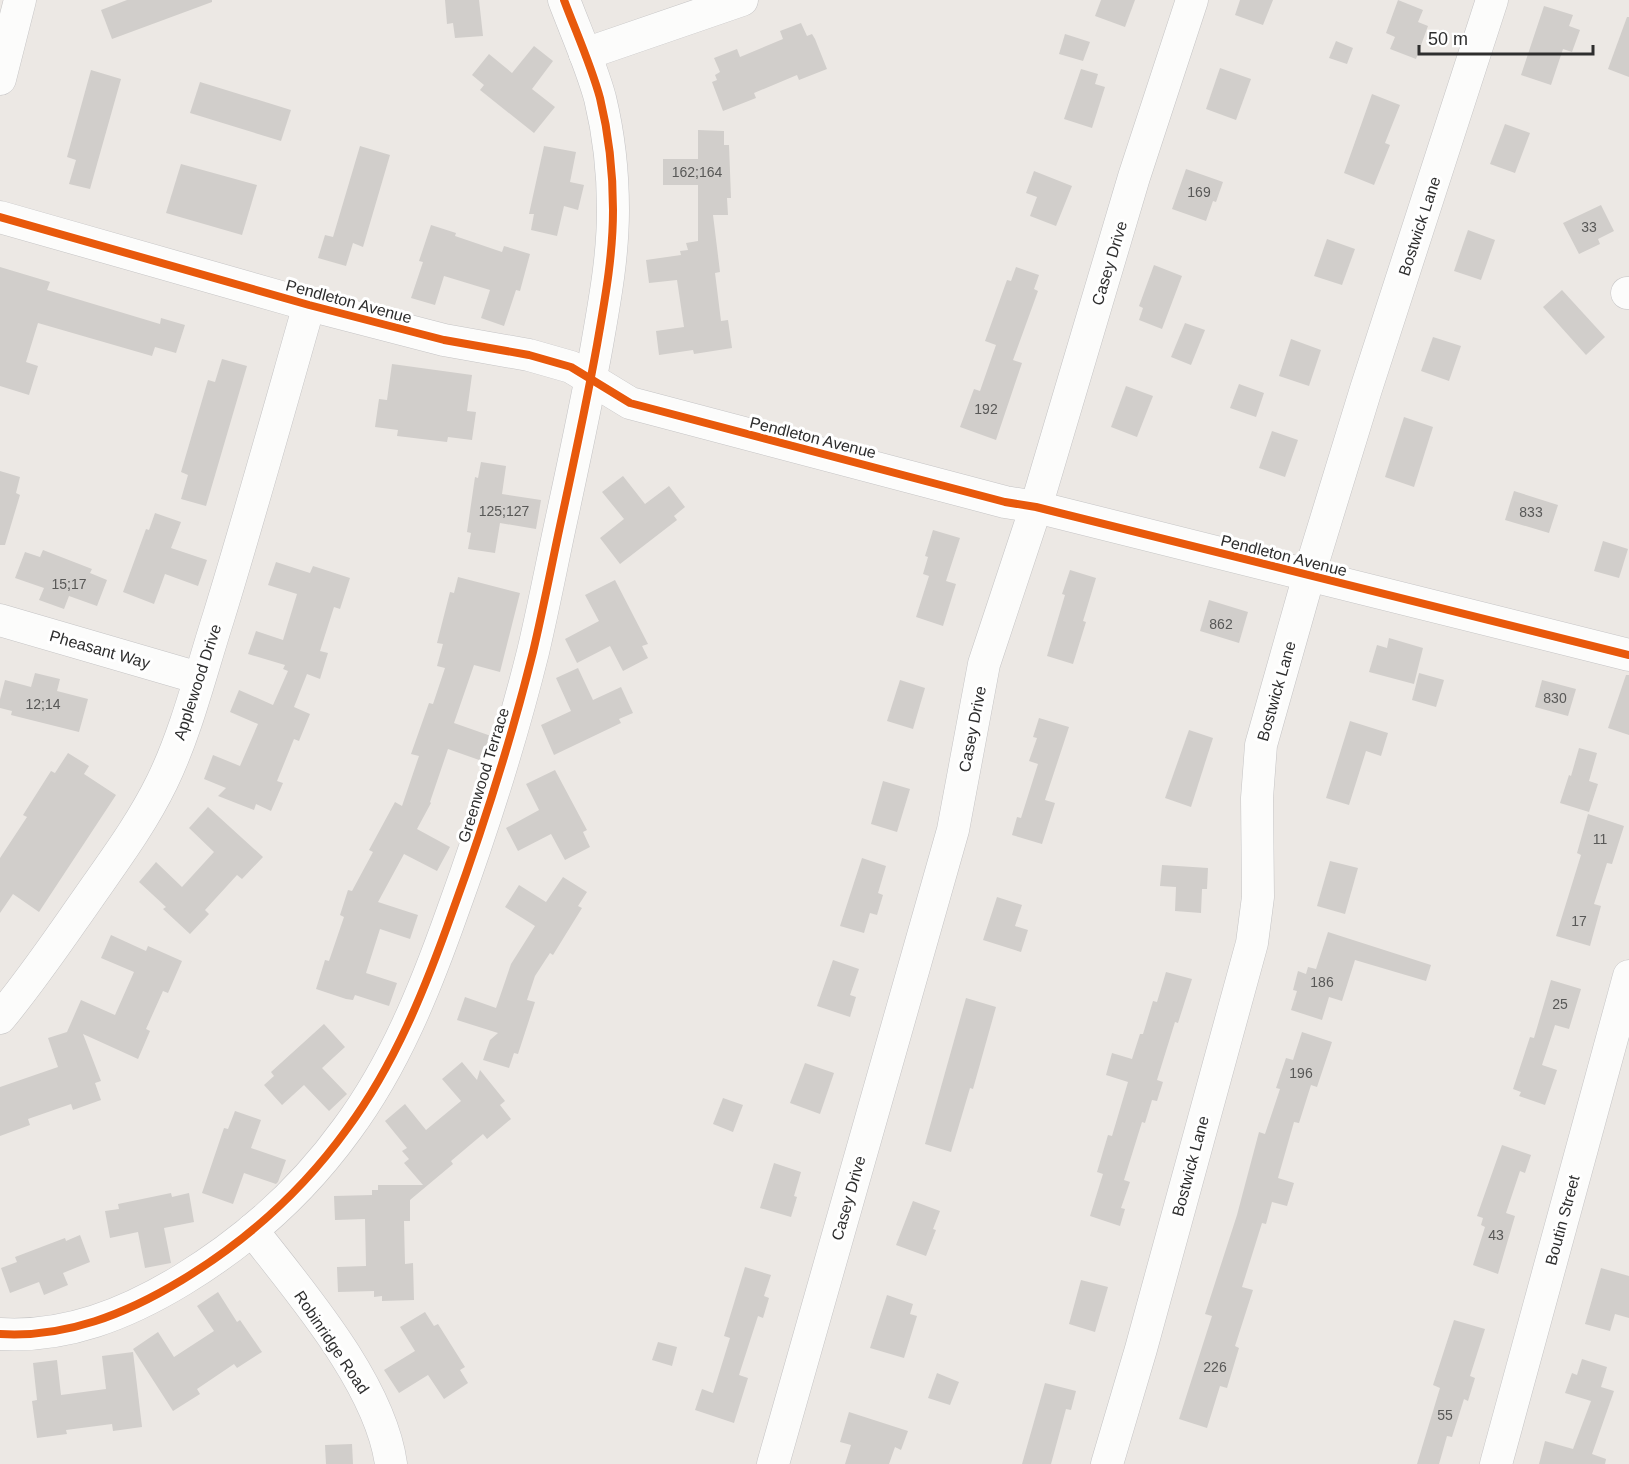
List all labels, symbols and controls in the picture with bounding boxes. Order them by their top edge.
scale bar [1419,18,1593,56]
text: 50 m [1428,29,1468,49]
house number: 162;164 [672,164,723,180]
street label: Bostwick Lane [1395,174,1444,278]
house number: 169 [1187,184,1211,200]
street label: Casey Drive [1089,219,1130,307]
house number: 33 [1581,219,1597,235]
street label: Pendleton Avenue [284,276,414,326]
house number: 192 [974,401,998,417]
street label: Pendleton Avenue [748,414,878,461]
house number: 125;127 [479,503,530,519]
house number: 833 [1519,504,1543,520]
street label: Pendleton Avenue [1219,532,1349,579]
house number: 15;17 [51,576,87,592]
house number: 862 [1209,616,1233,632]
street label: Applewood Drive [171,622,224,742]
street label: Pheasant Way [48,627,152,672]
street label: Bostwick Lane [1254,639,1299,743]
street label: Casey Drive [956,685,989,773]
house number: 830 [1543,690,1567,706]
house number: 12;14 [25,696,61,712]
street label: Greenwood Terrace [455,706,512,845]
house number: 11 [1593,831,1607,847]
house number: 17 [1571,913,1587,929]
house number: 186 [1310,974,1334,990]
house number: 25 [1552,996,1568,1012]
house number: 196 [1289,1065,1313,1081]
street label: Bostwick Lane [1169,1114,1212,1218]
street label: Casey Drive [828,1154,869,1242]
street label: Boutin Street [1542,1173,1583,1267]
house number: 43 [1488,1227,1504,1243]
street label: Robinridge Road [291,1288,372,1397]
house number: 226 [1203,1359,1227,1375]
house number: 55 [1437,1407,1453,1423]

